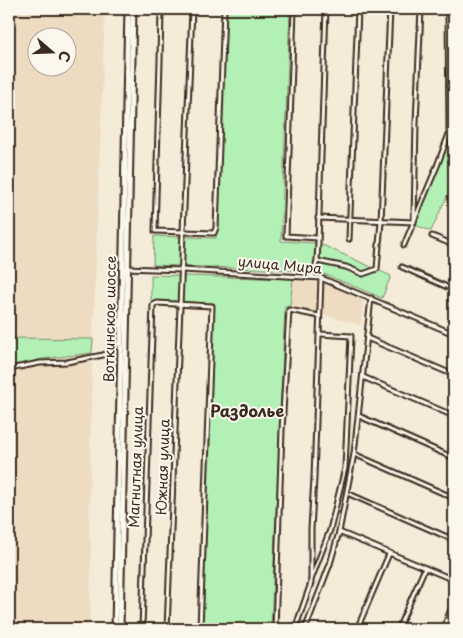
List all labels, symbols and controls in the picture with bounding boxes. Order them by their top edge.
north arrow [28,28,78,78]
text: С [53,48,76,65]
street label: улица Мира [237,250,323,279]
street label: Воткинское шоссе [98,256,121,382]
district label: Раздолье [210,398,284,422]
street label: Магнитная улица [123,406,148,528]
street label: Южная улица [150,418,175,515]

